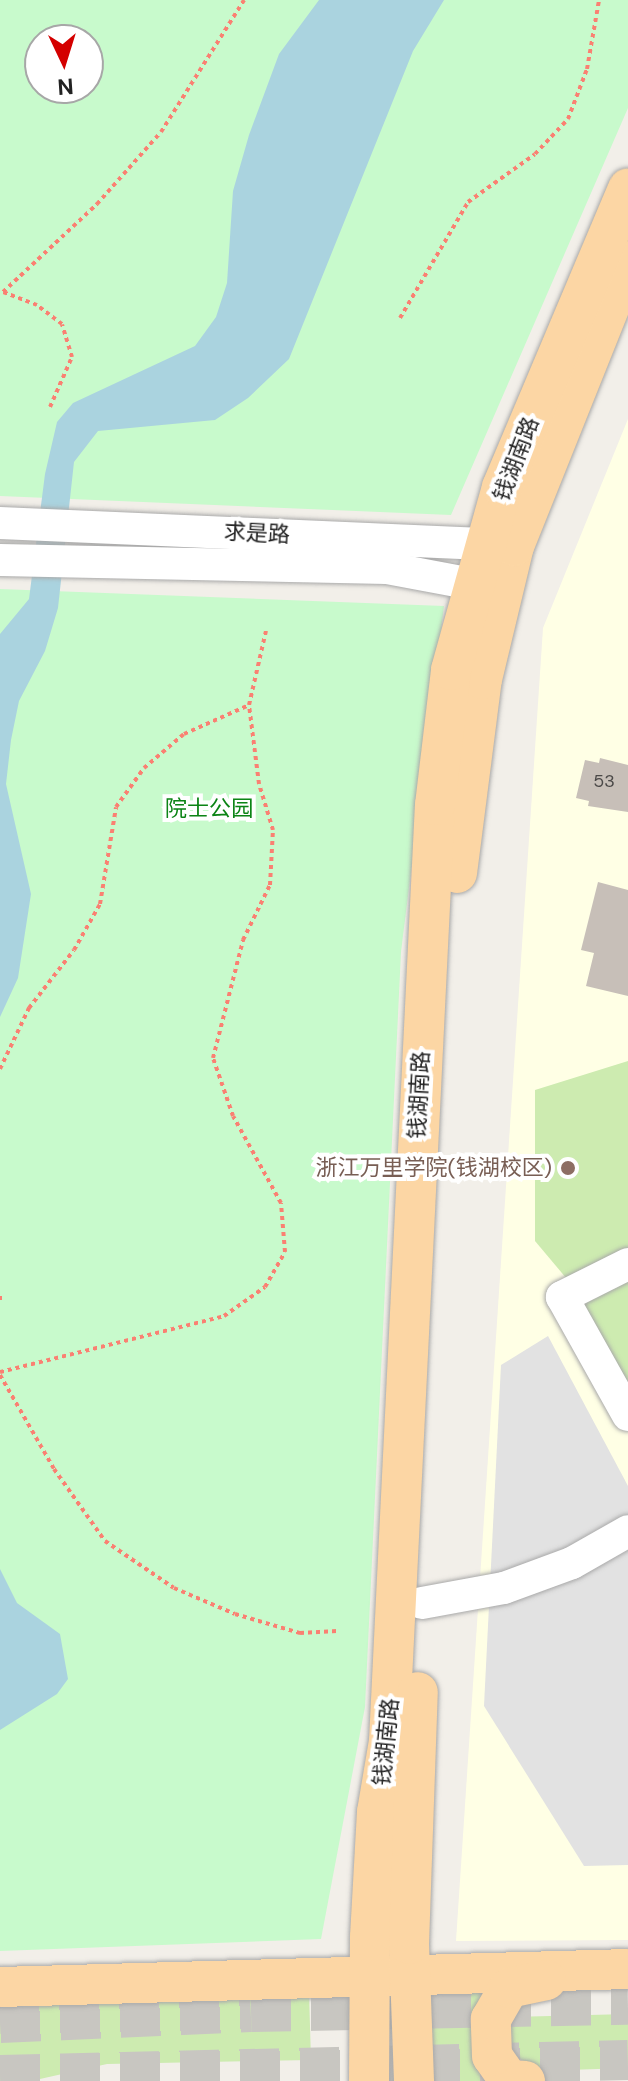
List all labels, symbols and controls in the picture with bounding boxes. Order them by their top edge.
north arrow [24,24,104,104]
text: N [57,71,75,101]
street label: 钱湖南路 [488,413,544,505]
street label: 求是路 [223,518,291,548]
house number: 53 [593,770,615,792]
park label: 院士公园 [165,796,253,822]
street label: 钱湖南路 [404,1050,434,1140]
place label: 浙江万里学院(钱湖校区) [316,1155,552,1181]
marker: 浙江万里学院(钱湖校区) [559,1159,577,1177]
street label: 钱湖南路 [368,1697,404,1787]

